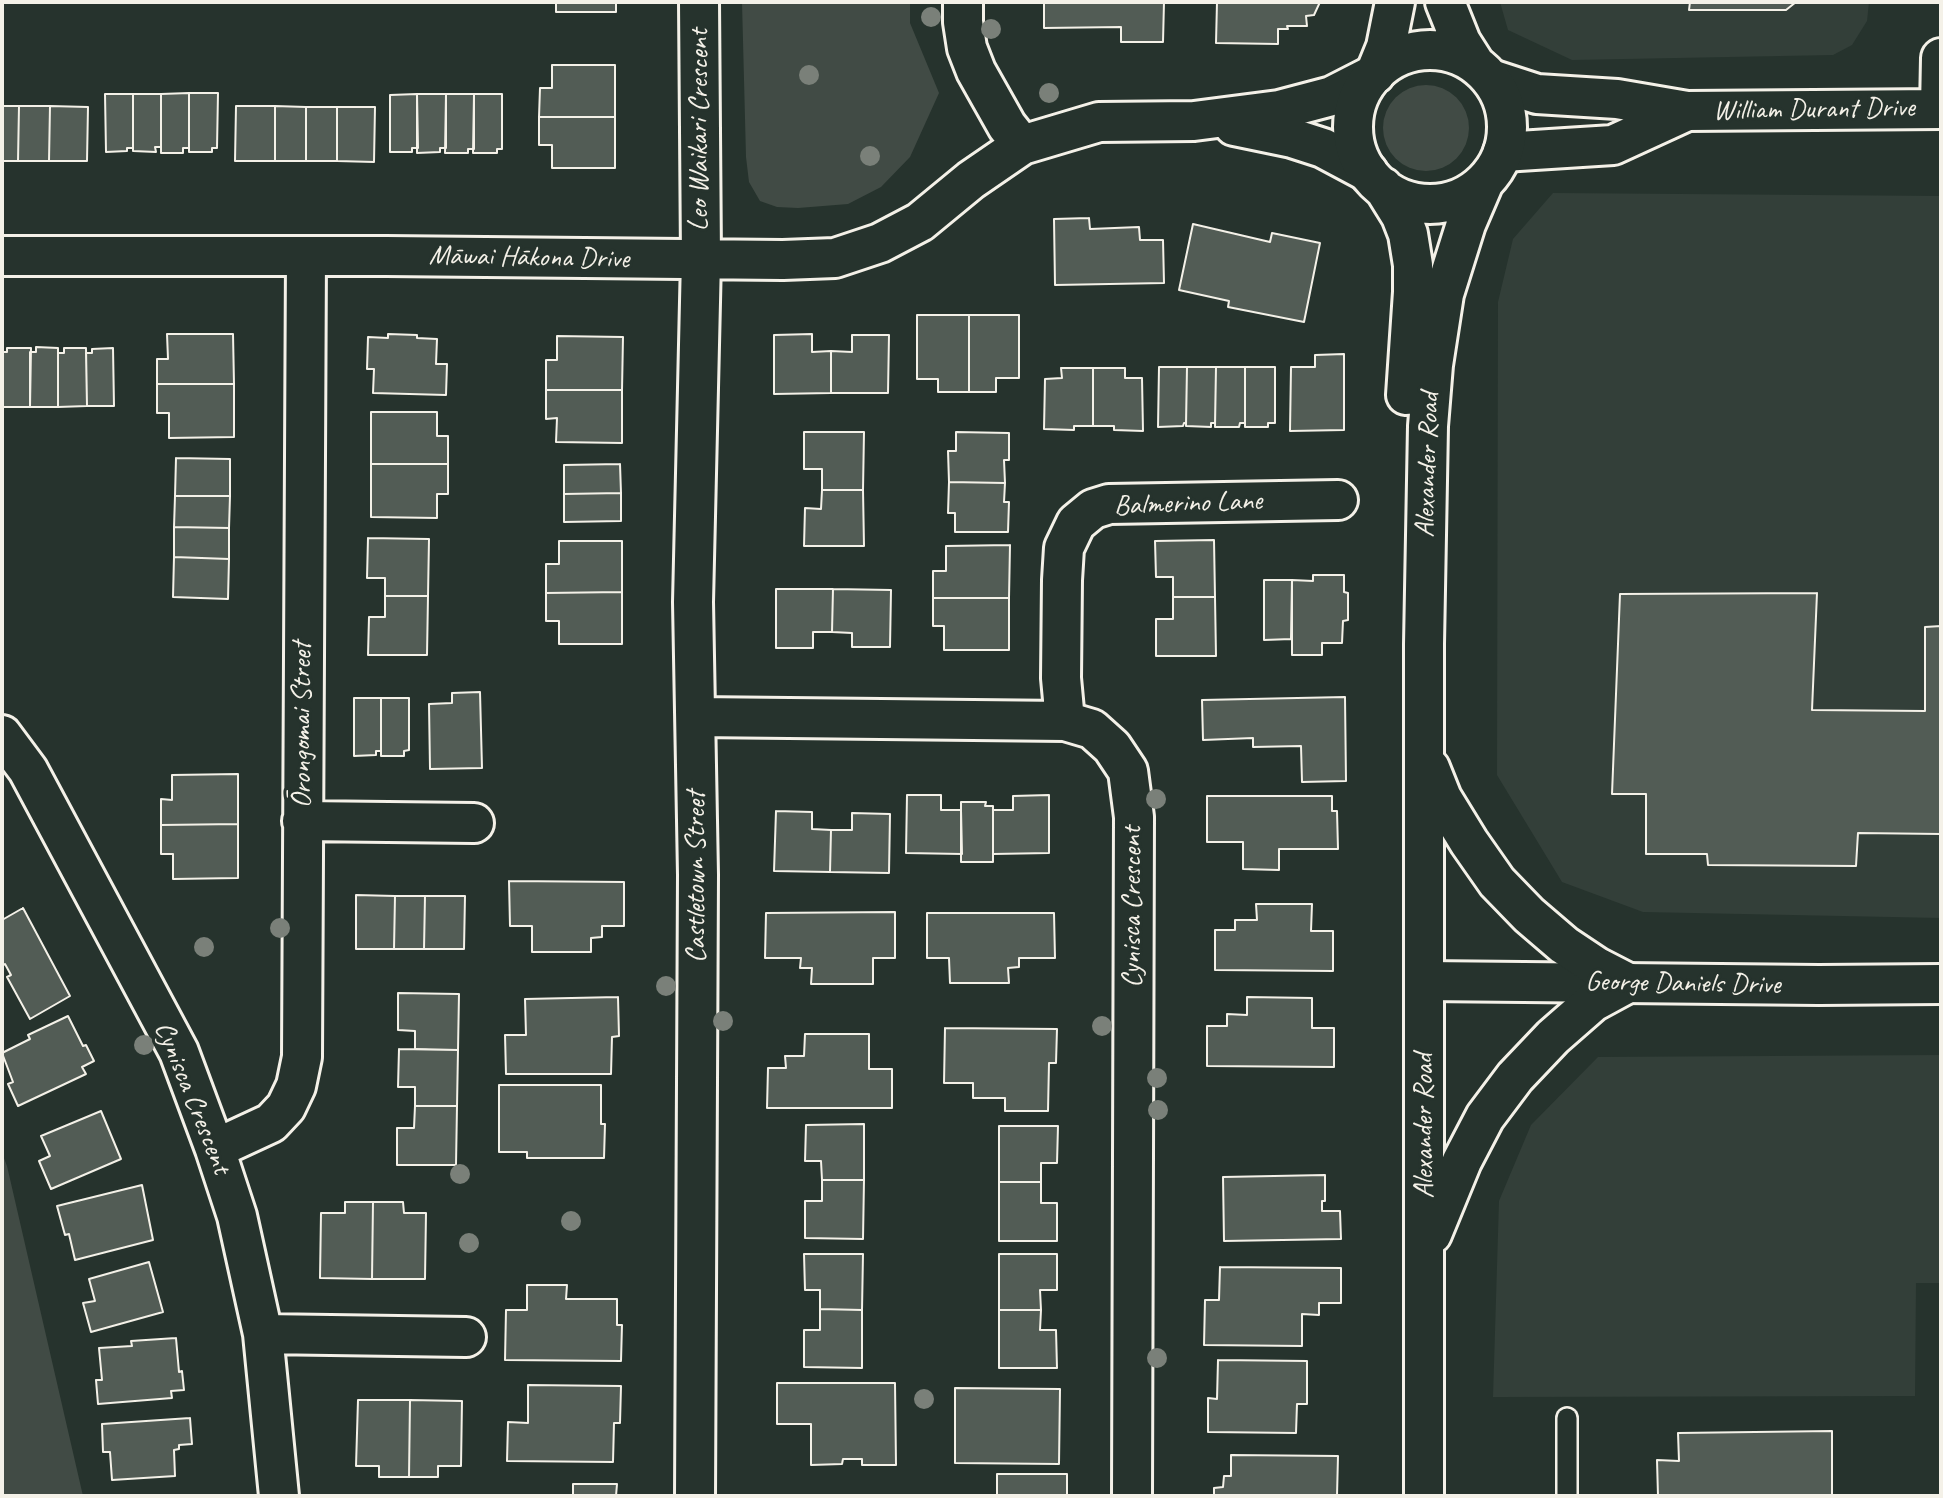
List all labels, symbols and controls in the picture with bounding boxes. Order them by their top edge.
street label: Leo Waikari Crescent [683,29,717,231]
street label: William Durant Drive [1713,91,1915,129]
street label: Māwai Hākona Drive [429,239,629,277]
street label: Alexander Road [1409,392,1447,538]
street label: Balmerino Lane [1113,485,1263,523]
street label: Ōrongomai Street [286,642,320,808]
street label: Castletown Street [680,791,714,963]
street label: Cynisca Crescent [1116,826,1150,988]
street label: George Daniels Drive [1585,965,1781,1003]
street label: Cynisca Crescent [146,1017,238,1179]
street label: Alexander Road [1408,1053,1442,1199]

